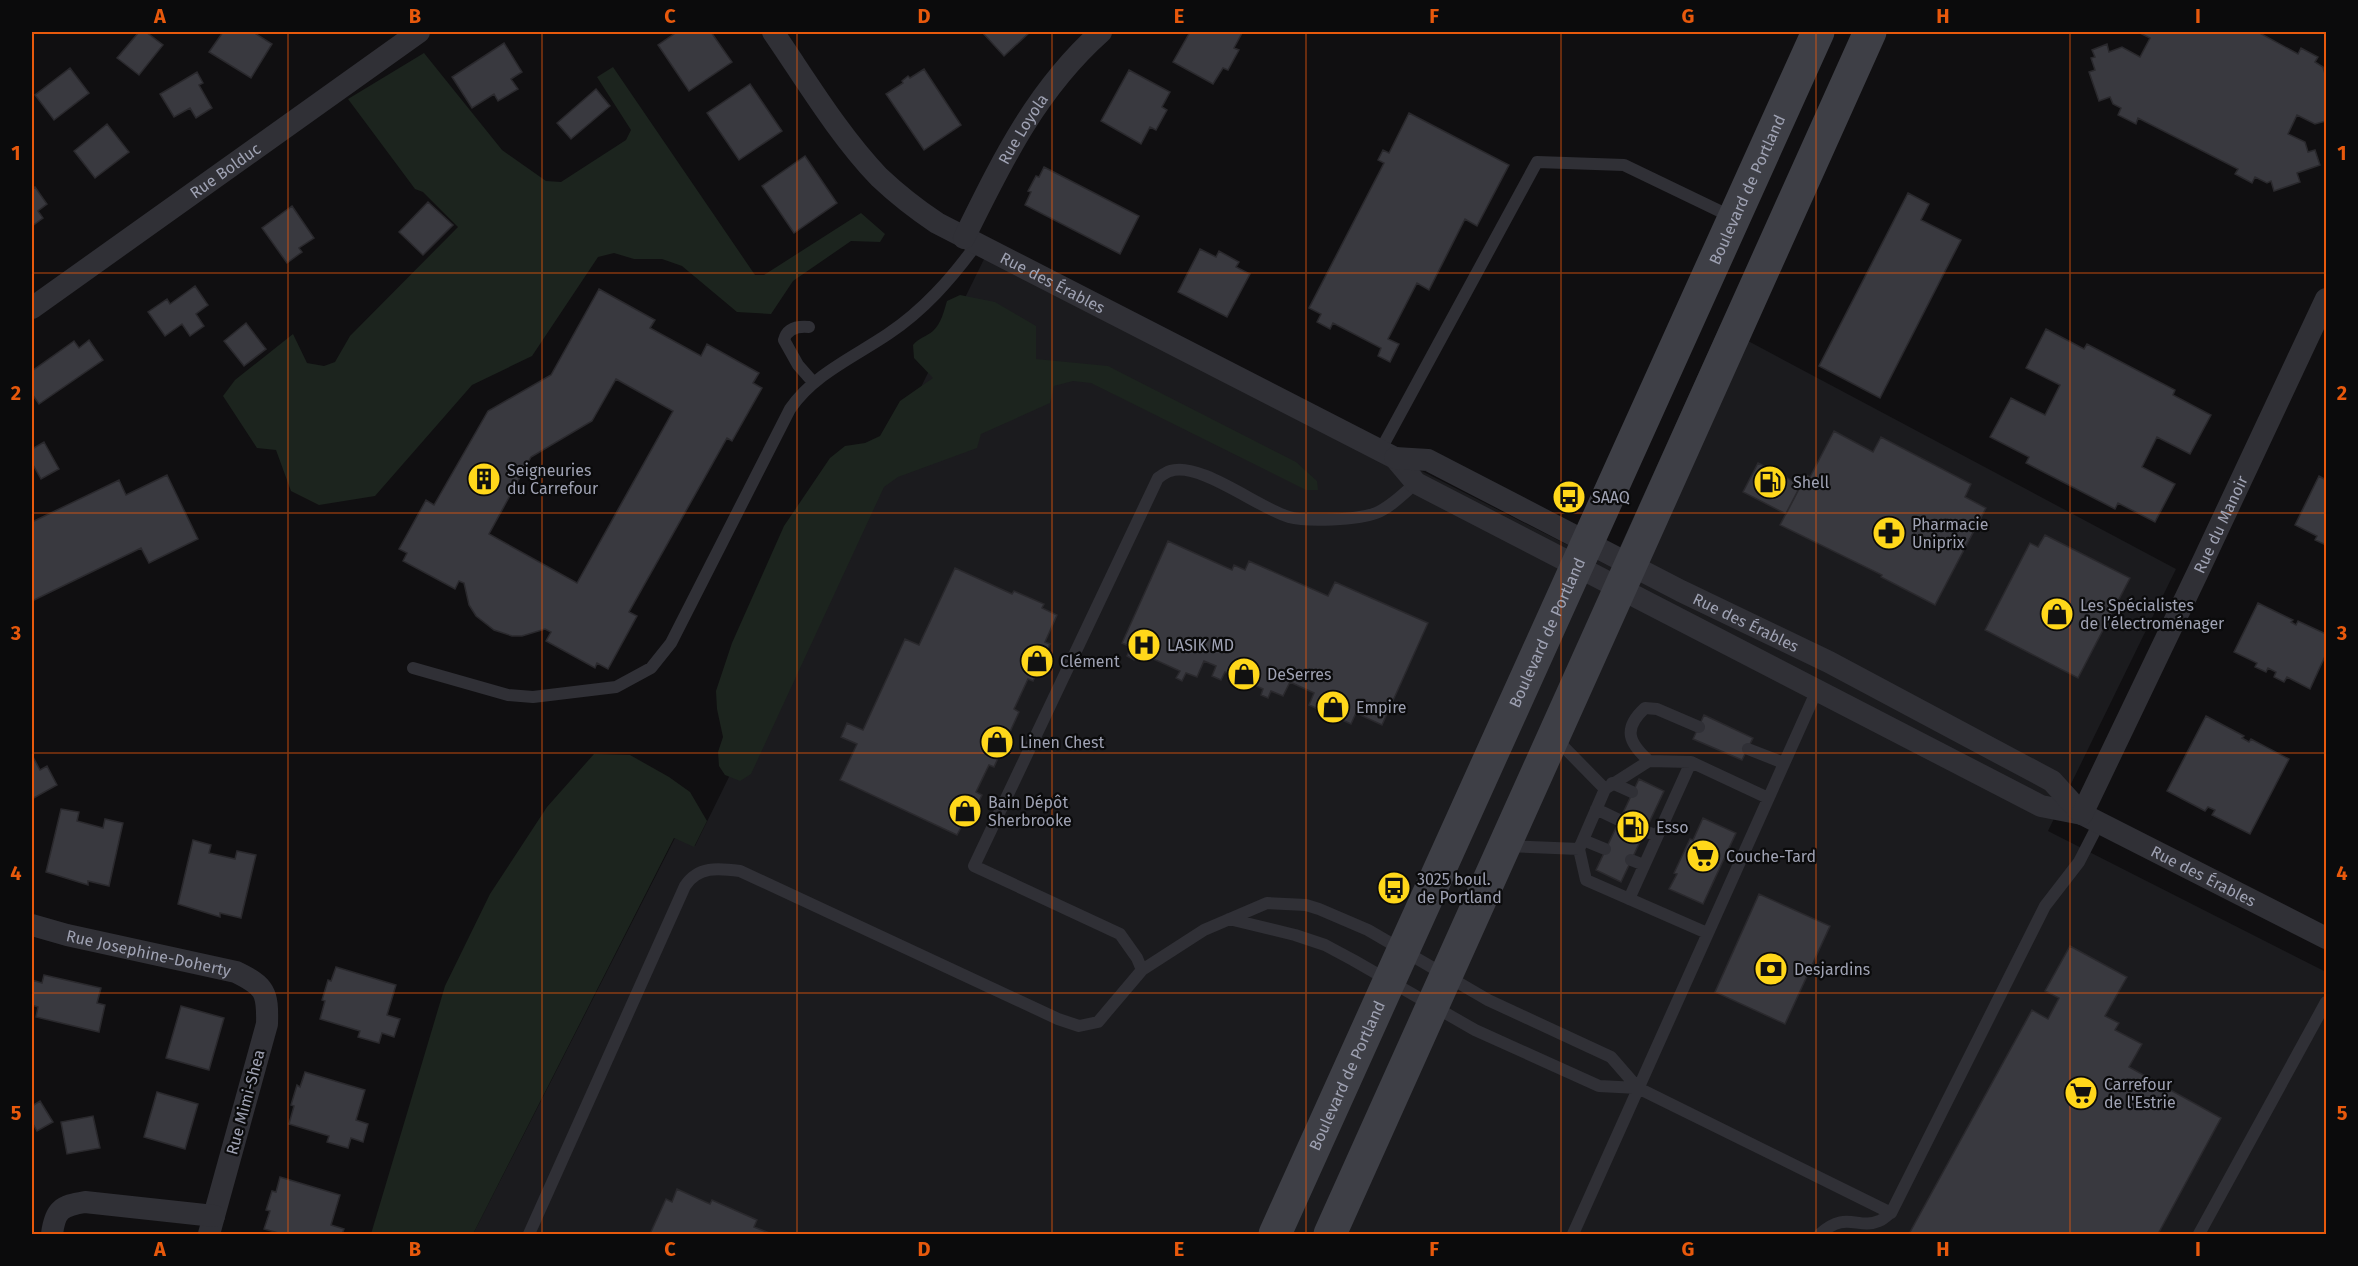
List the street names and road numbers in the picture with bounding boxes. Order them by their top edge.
street label: Rue Loyola [994,90,1052,168]
street label: Boulevard de Portland [1705,112,1789,268]
street label: Rue Bolduc [186,139,265,202]
street label: Rue des Érables [997,248,1108,318]
street label: Rue du Manoir [2190,472,2252,576]
street label: Boulevard de Portland [1505,555,1589,711]
street label: Rue des Érables [1690,589,1802,656]
street label: Rue des Érables [2148,842,2259,911]
street label: Rue Josephine-Doherty [64,926,233,981]
street label: Boulevard de Portland [1305,998,1389,1154]
street label: Rue Mimi-Shea [222,1047,269,1157]

